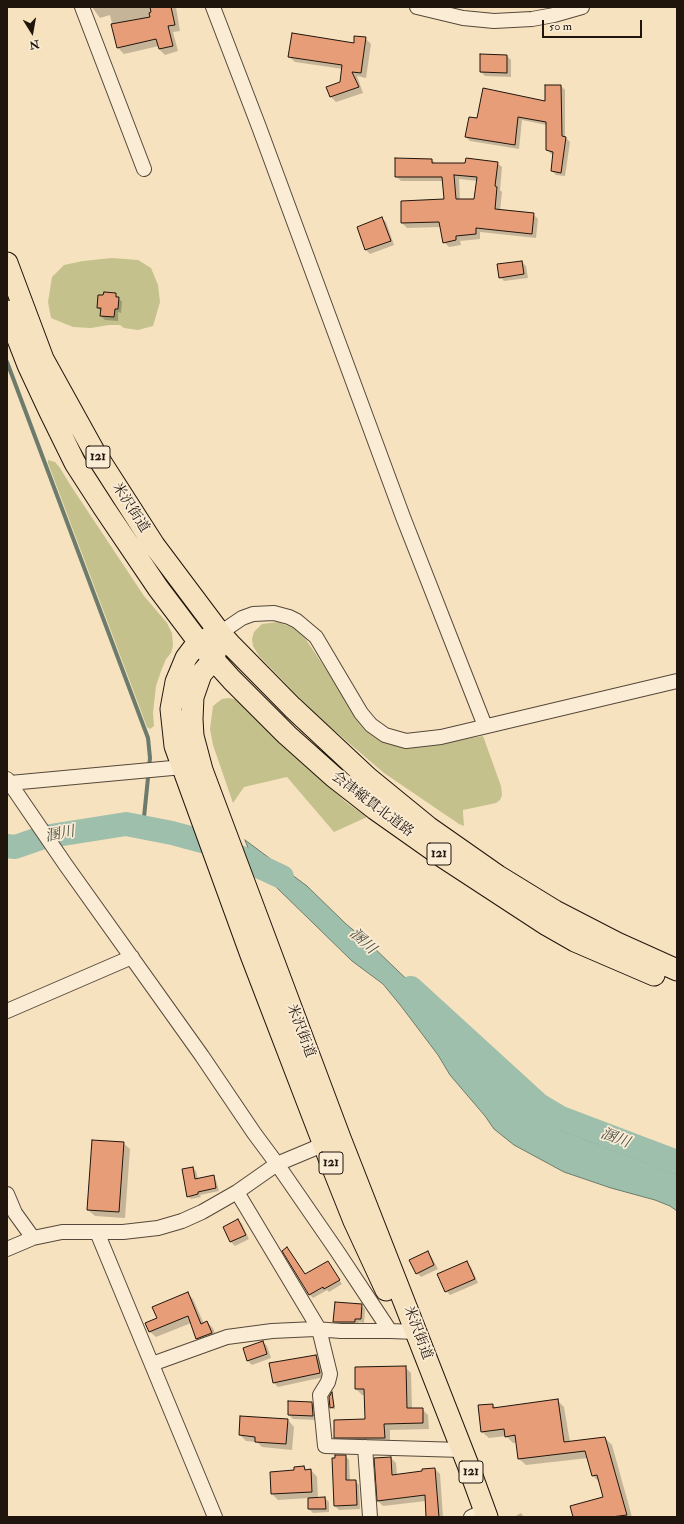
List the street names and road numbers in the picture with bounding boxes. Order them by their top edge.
road number: 121 [86,446,110,468]
street label: 米沢街道 [108,480,152,536]
street label: 会津縦貫北道路 [328,769,416,841]
road number: 121 [427,843,451,865]
street label: 米沢街道 [282,1002,318,1060]
road number: 121 [319,1152,343,1174]
street label: 米沢街道 [399,1304,435,1362]
road number: 121 [459,1461,483,1483]

